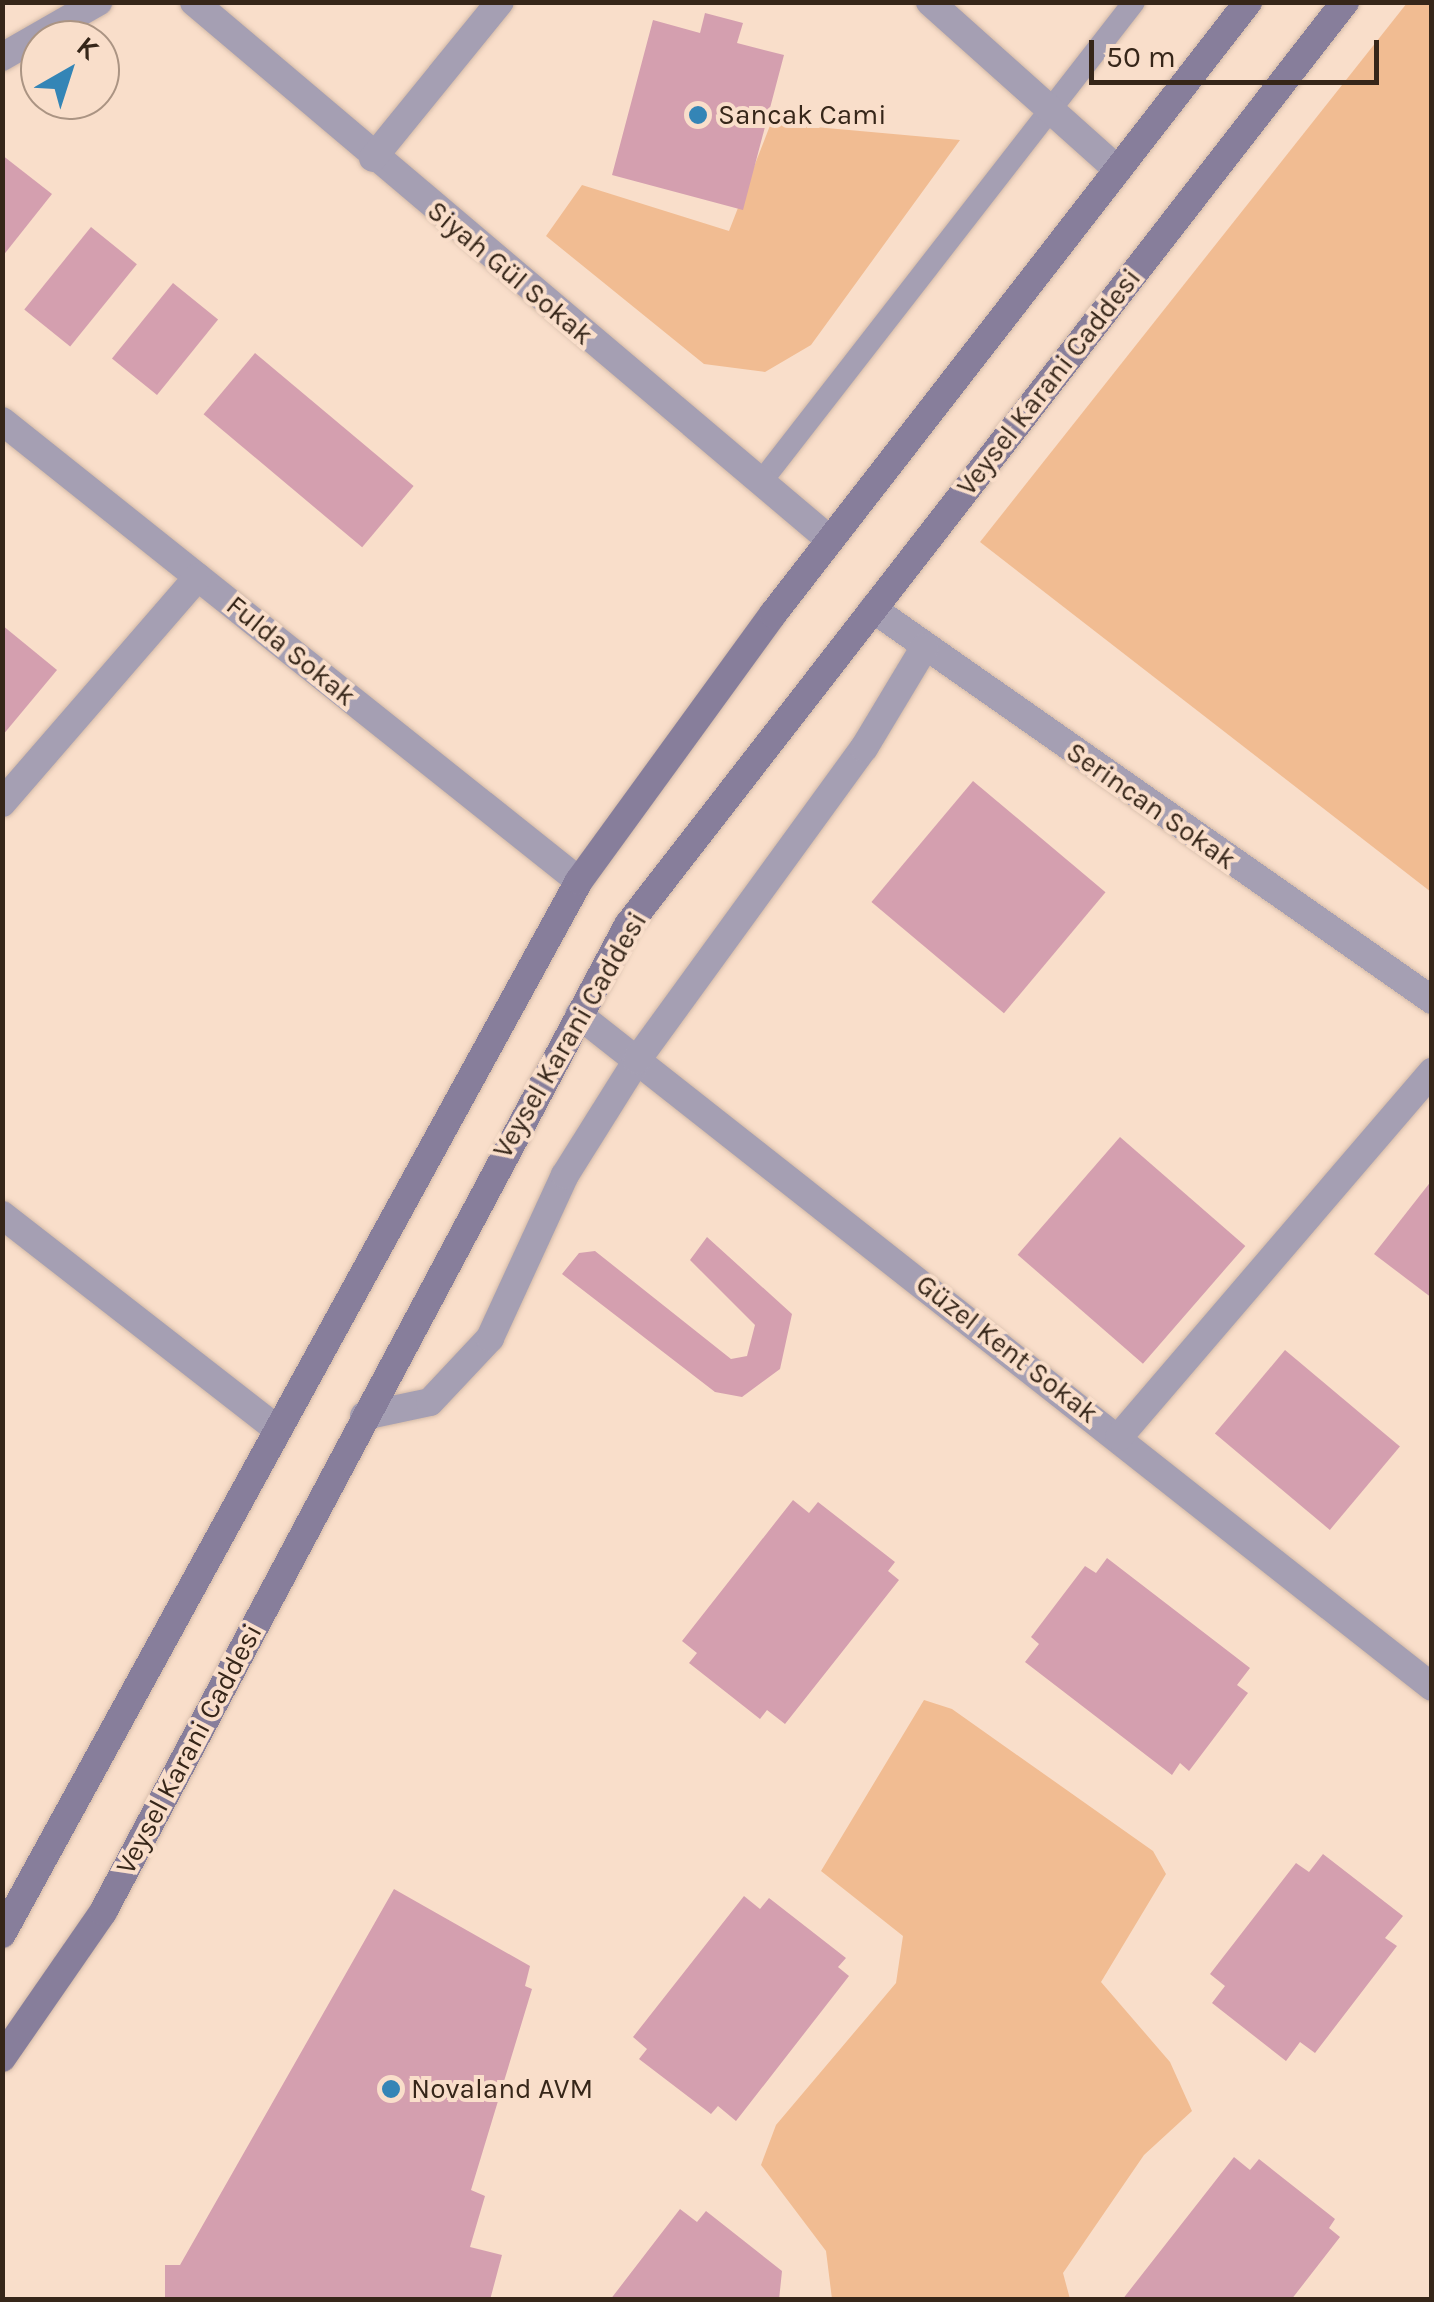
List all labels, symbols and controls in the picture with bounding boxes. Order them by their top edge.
north arrow [20,20,120,120]
scale bar [1094,20,1384,82]
text: K [70,29,105,66]
text: 50 m [1106,39,1176,75]
place label: Sancak Cami [718,98,887,132]
marker: Sancak Cami [687,104,709,126]
street label: Siyah Gül Sokak [420,194,600,352]
street label: Veysel Karani Caddesi [950,262,1148,502]
street label: Fulda Sokak [220,589,362,713]
street label: Serincan Sokak [1060,735,1242,877]
street label: Veysel Karani Caddesi [486,906,654,1164]
street label: Güzel Kent Sokak [909,1267,1105,1431]
street label: Veysel Karani Caddesi [109,1618,269,1880]
place label: Novaland AVM [411,2072,593,2106]
marker: Novaland AVM [380,2078,402,2100]

